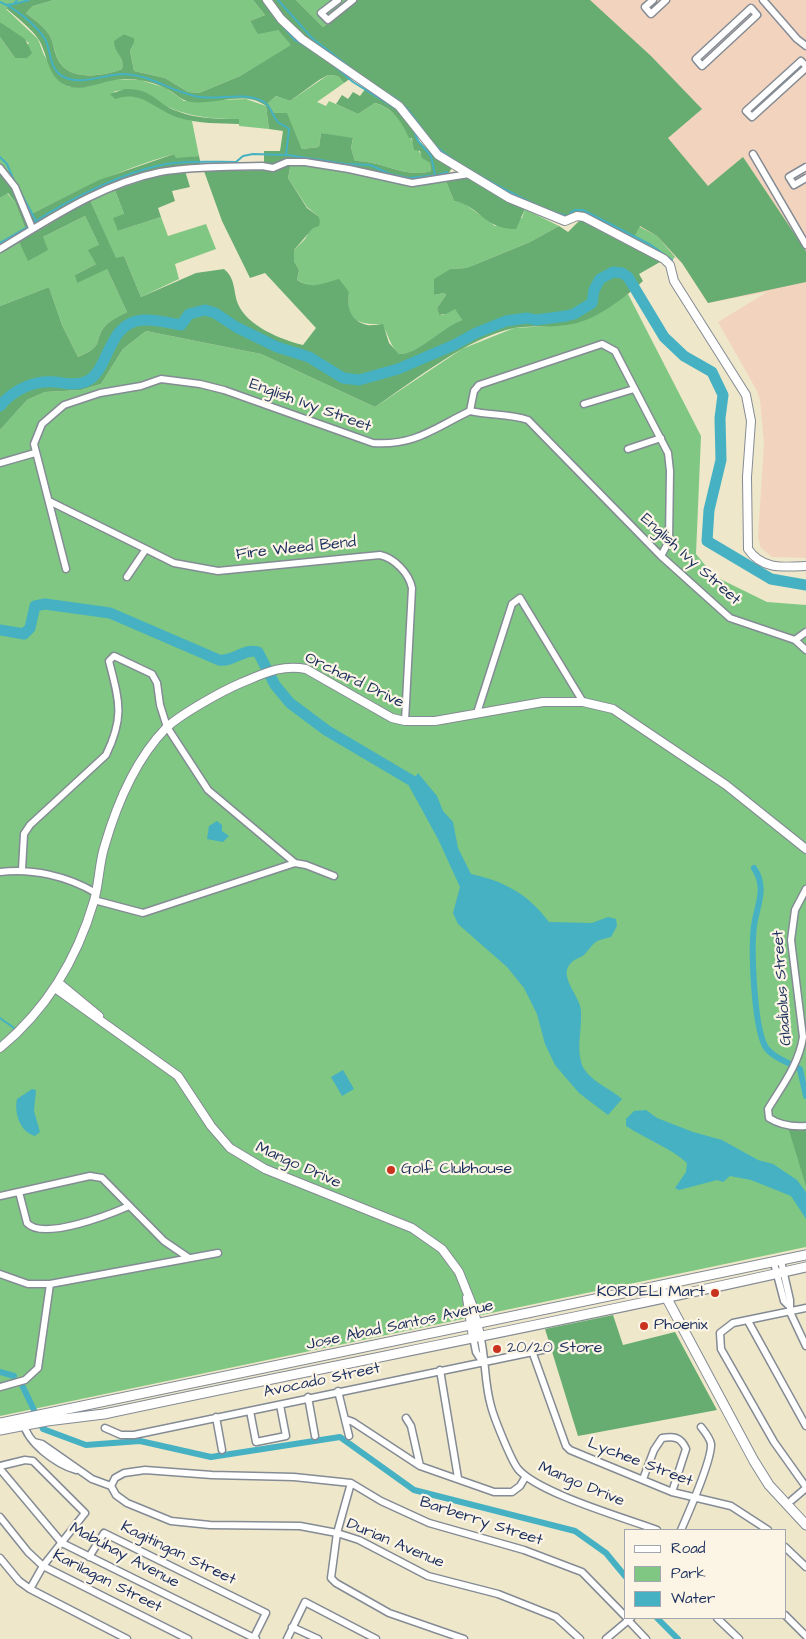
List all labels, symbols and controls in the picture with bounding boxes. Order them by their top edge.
street label: English Ivy Street [246,375,374,437]
street label: English Ivy Street [636,510,744,610]
street label: Fire Weed Bend [235,533,357,565]
street label: Orchard Drive [301,649,407,713]
street label: Gladiolus Street [769,930,797,1046]
street label: Mango Drive [252,1139,344,1193]
place label: Golf Clubhouse [401,1160,512,1180]
marker: Golf Clubhouse [385,1164,397,1176]
place label: KORDELI Mart [597,1283,705,1303]
marker: KORDELI Mart [709,1287,721,1299]
street label: Jose Abad Santos Avenue [305,1297,495,1355]
place label: Phoenix [654,1316,708,1336]
marker: Phoenix [638,1320,650,1332]
place label: 20/20 Store [507,1339,602,1359]
marker: 20/20 Store [491,1343,503,1355]
street label: Avocado Street [262,1359,382,1403]
street label: Lychee Street [585,1434,695,1492]
street label: Mango Drive [535,1458,627,1512]
street label: Barberry Street [417,1493,545,1551]
street label: Durian Avenue [343,1515,447,1573]
street label: Kagitingan Street [117,1518,239,1590]
street label: Mabuhay Avenue [66,1519,182,1593]
legend [624,1529,786,1619]
text: Road [671,1538,705,1559]
street label: Karilagan Street [49,1546,165,1618]
text: Park [671,1563,706,1584]
text: Water [671,1588,715,1609]

